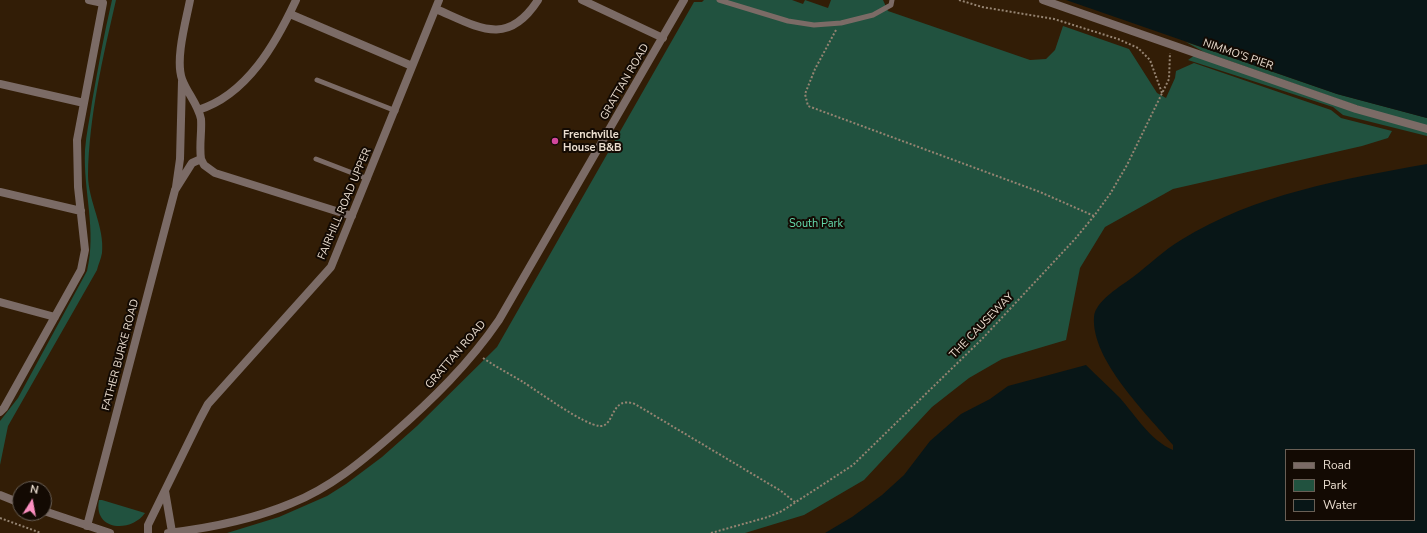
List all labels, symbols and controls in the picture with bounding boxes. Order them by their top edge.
street label: NIMMO'S PIER [1201,37,1275,73]
street label: GRATTAN ROAD [598,42,652,122]
place label: Frenchville House B&B [563,128,622,154]
marker: Frenchville House B&B [550,136,560,146]
street label: FAIRHILL ROAD UPPER [316,146,374,262]
park label: South Park [789,217,843,231]
street label: THE CAUSEWAY [947,291,1017,361]
street label: FATHER BURKE ROAD [100,298,142,412]
street label: GRATTAN ROAD [423,318,489,392]
legend [1285,449,1415,521]
text: Road [1323,457,1351,473]
text: Park [1323,477,1347,493]
north arrow [12,481,52,521]
text: N [29,482,40,498]
text: Water [1323,497,1357,513]

